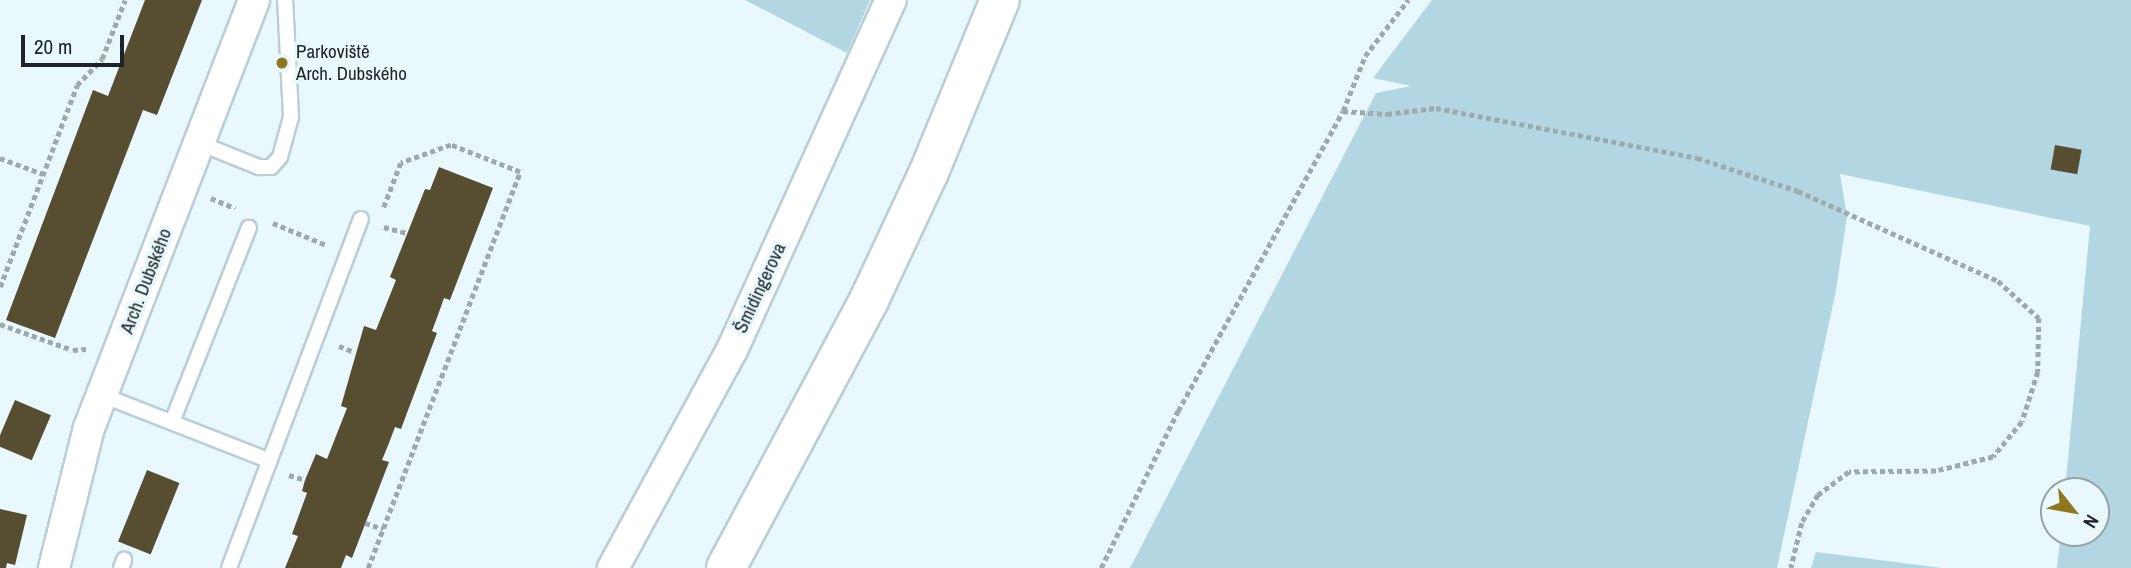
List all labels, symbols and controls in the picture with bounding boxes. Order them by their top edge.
scale bar [24,21,128,65]
text: 20 m [34,32,72,61]
place label: Parkoviště Arch. Dubského [296,41,407,85]
marker: Parkoviště Arch. Dubského [274,55,290,71]
street label: Arch. Dubského [115,225,177,337]
street label: Šmidingerova [729,239,791,337]
north arrow [2040,477,2110,547]
text: N [2077,510,2105,533]

